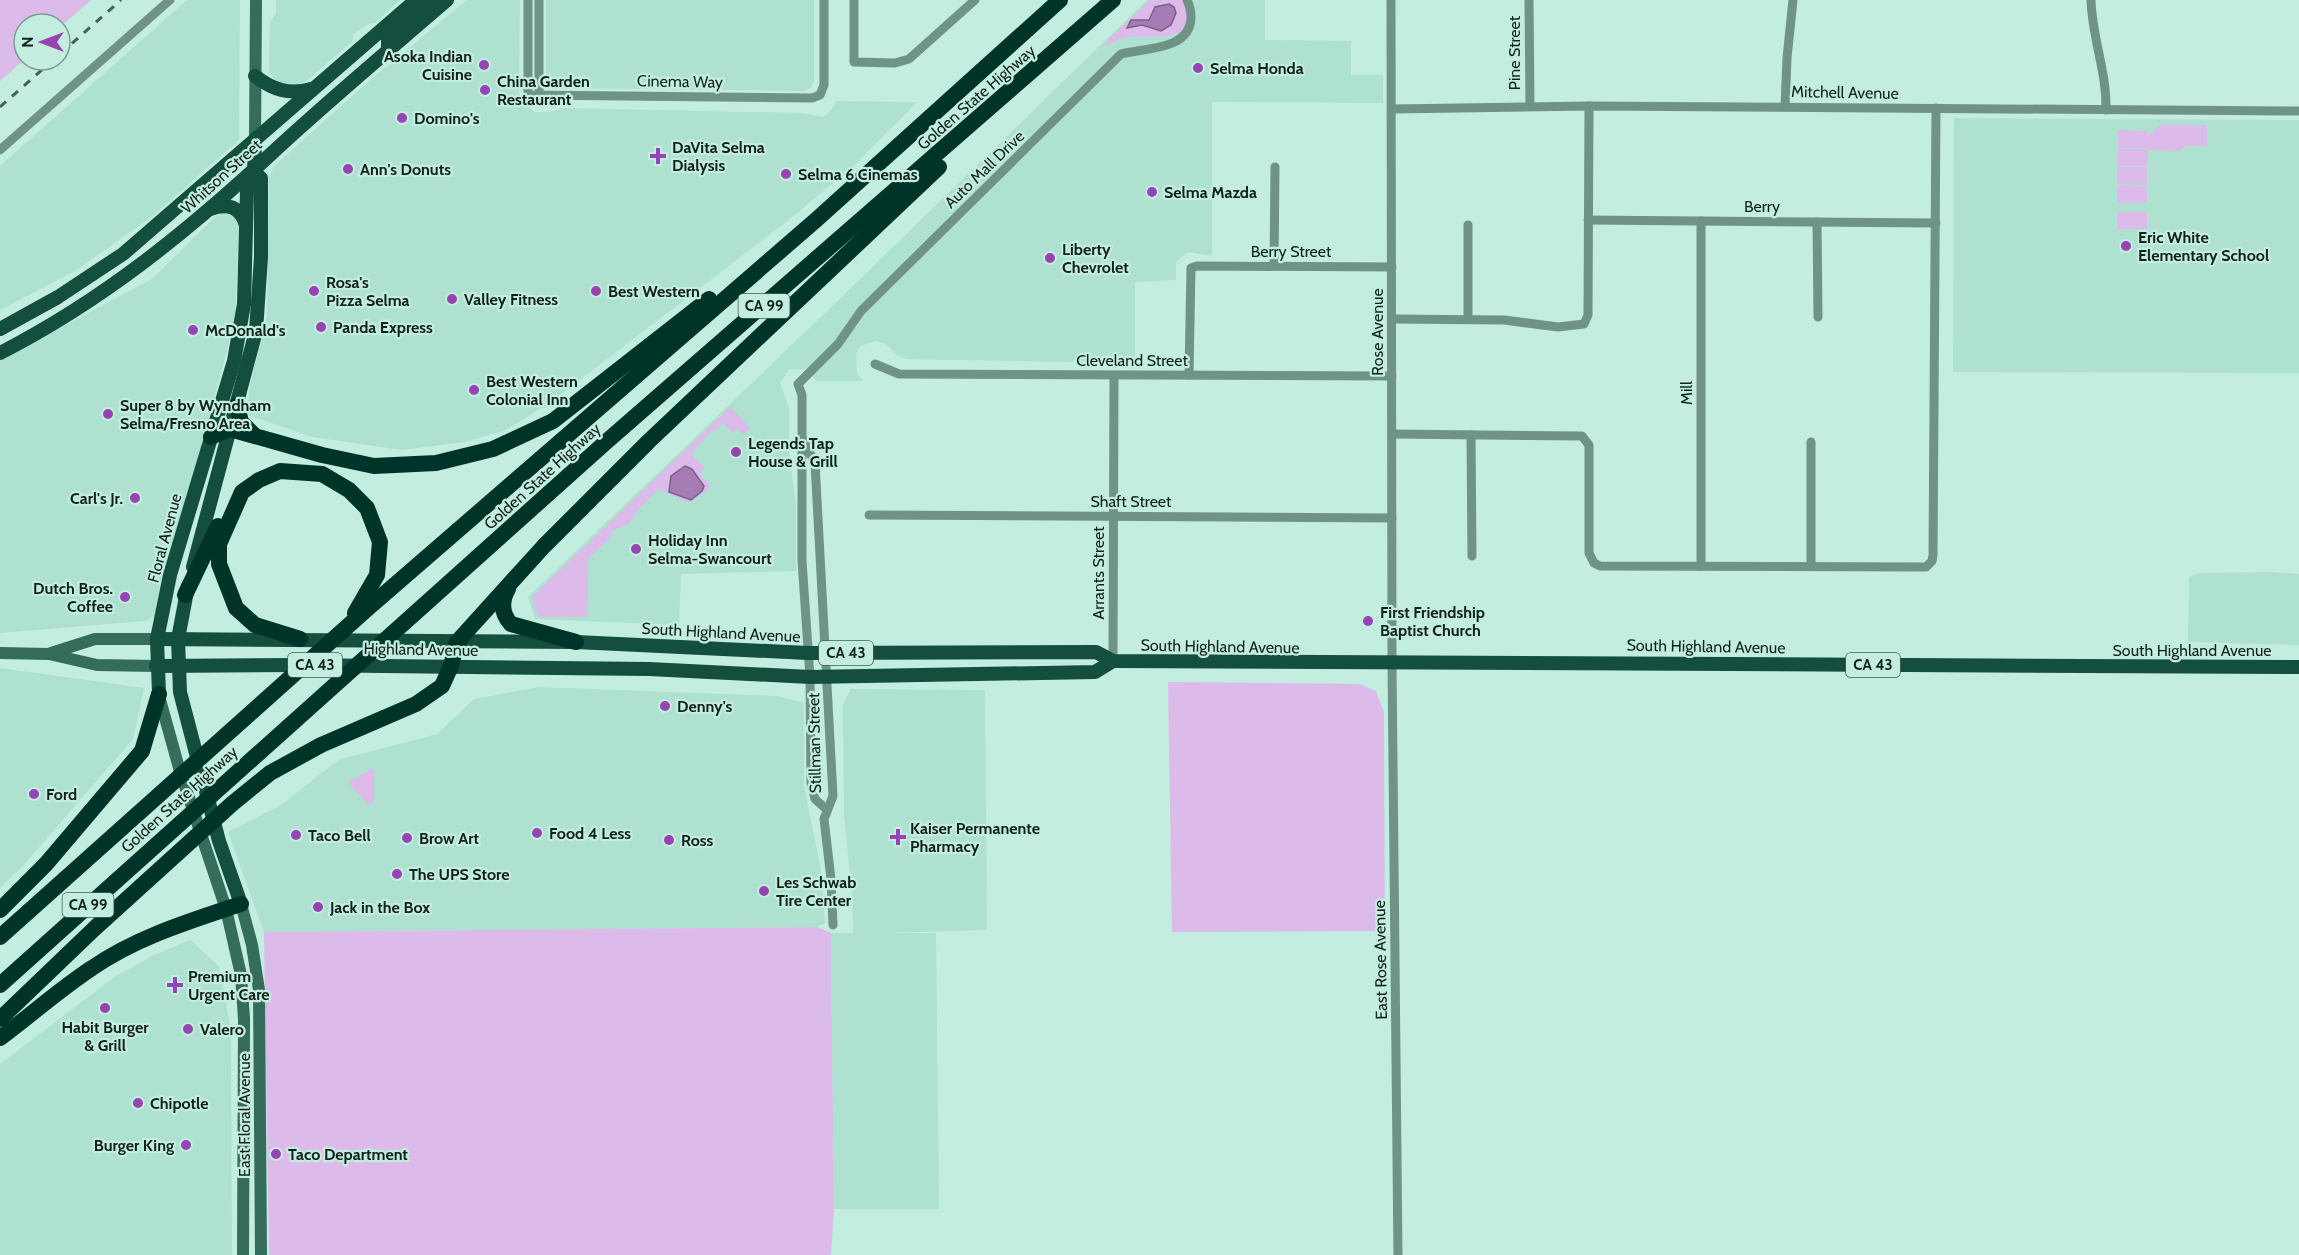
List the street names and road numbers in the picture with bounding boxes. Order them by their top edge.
street label: Pine Street [1505,15,1524,90]
street label: Golden State Highway [914,41,1039,154]
street label: Cinema Way [637,71,723,92]
street label: Mitchell Avenue [1791,82,1899,103]
street label: Auto Mall Drive [941,127,1028,212]
street label: Whitson Street [177,135,266,217]
street label: Berry [1744,197,1780,216]
street label: Berry Street [1251,242,1332,261]
street label: Rose Avenue [1368,288,1387,376]
road number: CA 99 [738,294,789,318]
street label: Cleveland Street [1076,351,1188,370]
street label: Mill [1677,381,1696,405]
street label: Golden State Highway [480,419,604,534]
street label: Floral Avenue [143,491,186,585]
street label: Shaft Street [1091,492,1172,511]
street label: Arrants Street [1089,526,1108,620]
street label: South Highland Avenue [641,619,801,646]
street label: South Highland Avenue [1140,636,1300,657]
street label: South Highland Avenue [1626,636,1786,657]
street label: Highland Avenue [363,639,479,660]
road number: CA 43 [819,641,873,665]
street label: South Highland Avenue [2113,641,2272,660]
road number: CA 43 [288,653,342,677]
road number: CA 43 [1846,653,1900,677]
street label: Stillman Street [804,692,825,794]
street label: Golden State Highway [117,742,241,857]
road number: CA 99 [62,893,113,917]
street label: East Rose Avenue [1370,900,1391,1020]
street label: East Floral Avenue [235,1053,254,1177]

